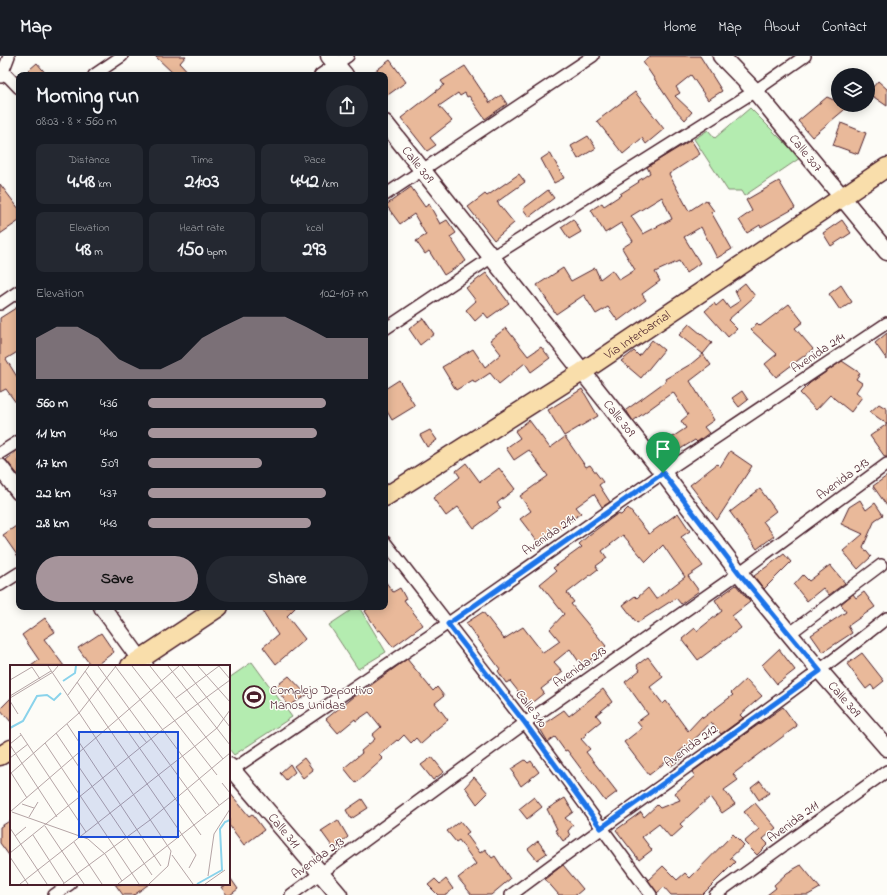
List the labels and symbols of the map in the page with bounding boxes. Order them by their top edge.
street label: Calle 307 [785,130,828,177]
street label: Calle 309 [397,142,439,187]
street label: Vía Interbarrial [599,306,674,365]
street label: Avenida 214 [787,328,849,378]
street label: Calle 309 [599,396,640,441]
pin [646,432,680,473]
street label: Avenida 213 [813,453,873,505]
street label: Avenida 214 [518,509,580,560]
street label: Avenida 213 [549,642,611,692]
inset map [10,665,230,885]
street label: Calle 309 [823,677,866,721]
place label: Complejo Deportivo Manos Unidas [270,681,373,715]
sports icon: Complejo Deportivo Manos Unidas [241,684,267,710]
street label: Calle 310 [511,686,552,732]
street label: Avenida 212 [660,720,722,772]
street label: Avenida 211 [763,797,823,847]
street label: Calle 311 [264,809,305,853]
street label: Avenida 213 [288,832,348,884]

